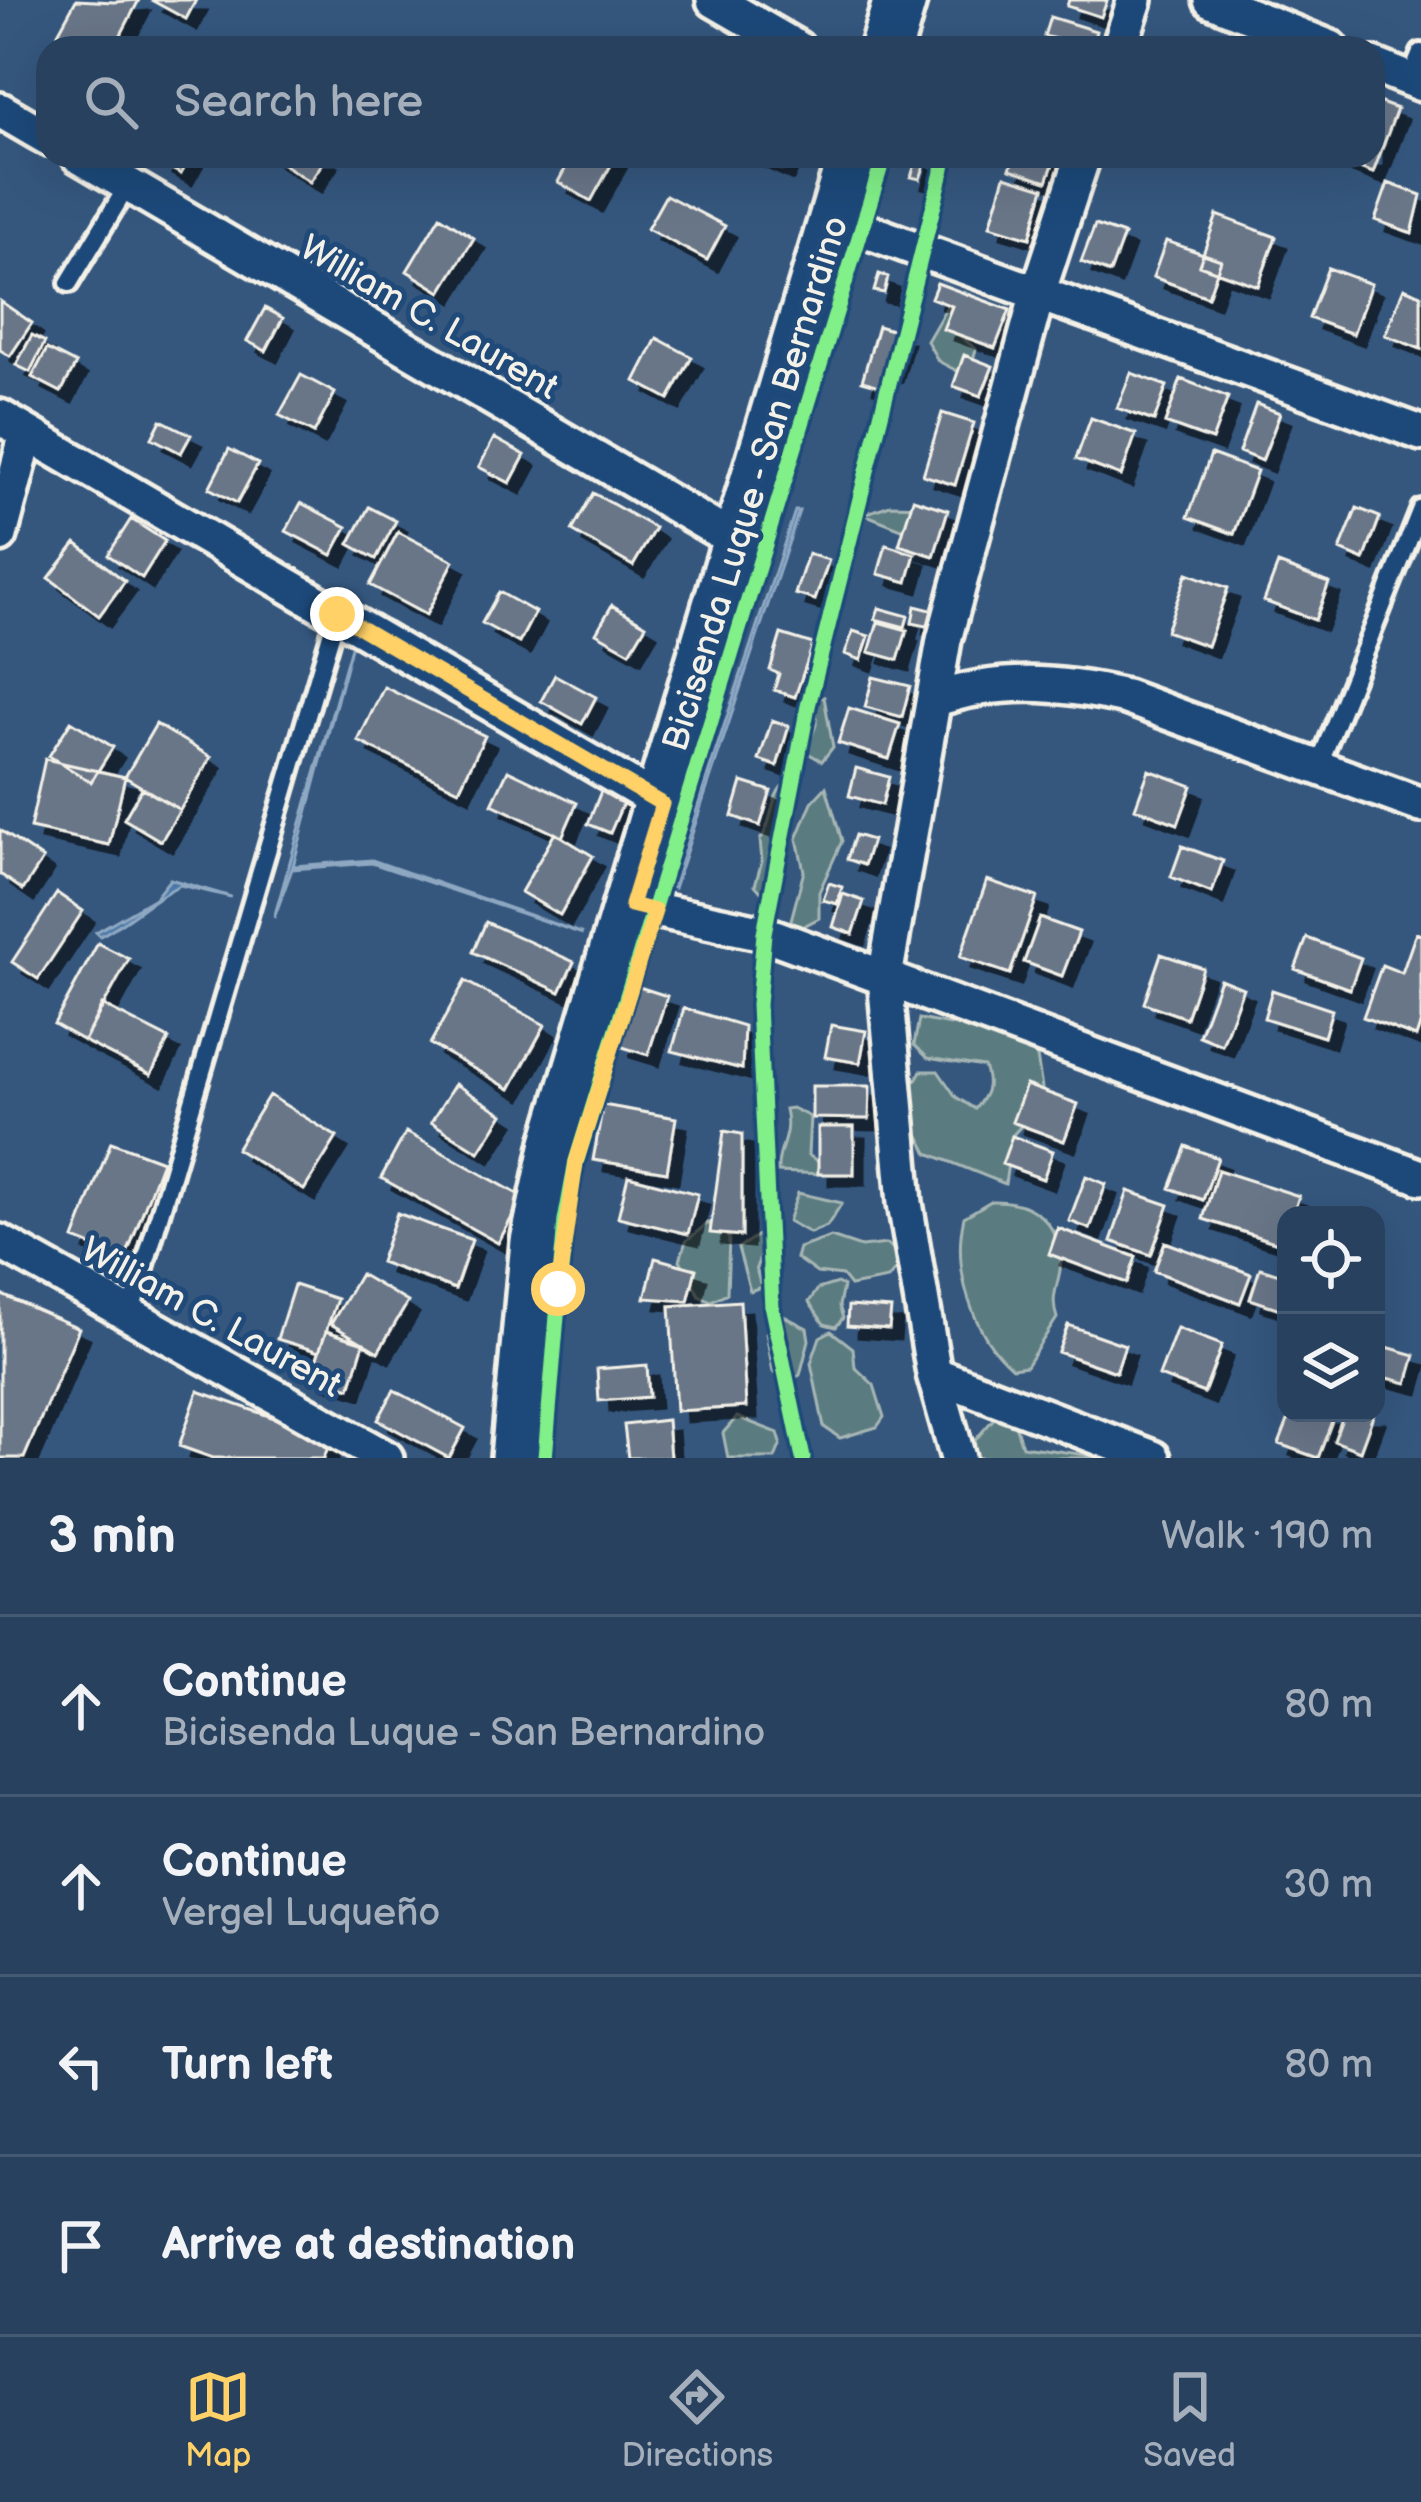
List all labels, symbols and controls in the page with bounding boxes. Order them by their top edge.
search box [36,36,1385,168]
icon: search [78,69,144,135]
text: Search here [174,75,423,130]
street label: Bicisenda Luque - San Bernardino [654,211,858,756]
street label: William C. Laurent [292,227,565,410]
route end [310,587,364,641]
map controls [1277,1206,1385,1422]
button: locate [1277,1206,1385,1314]
street label: William C. Laurent [73,1229,348,1408]
route start [531,1262,585,1316]
button: layers [1277,1314,1385,1422]
text: 3 min [48,1506,176,1567]
text: Walk · 190 m [1161,1513,1373,1560]
text: Continue [162,1655,347,1710]
icon: ahead [48,1673,114,1739]
text: 80 m [1285,1682,1373,1729]
text: Bicisenda Luque - San Bernardino [162,1710,765,1757]
text: Continue [162,1835,347,1890]
icon: ahead [48,1853,114,1919]
text: 30 m [1283,1862,1373,1909]
text: Vergel Luqueño [162,1890,440,1937]
icon: left [48,2033,114,2099]
text: Turn left [162,2038,333,2093]
text: 80 m [1285,2042,1373,2089]
icon: arrive [48,2213,114,2279]
text: Arrive at destination [162,2218,575,2273]
tab: Map [185,2364,251,2476]
tab: Directions [622,2364,773,2476]
tab: Saved [1143,2364,1236,2476]

